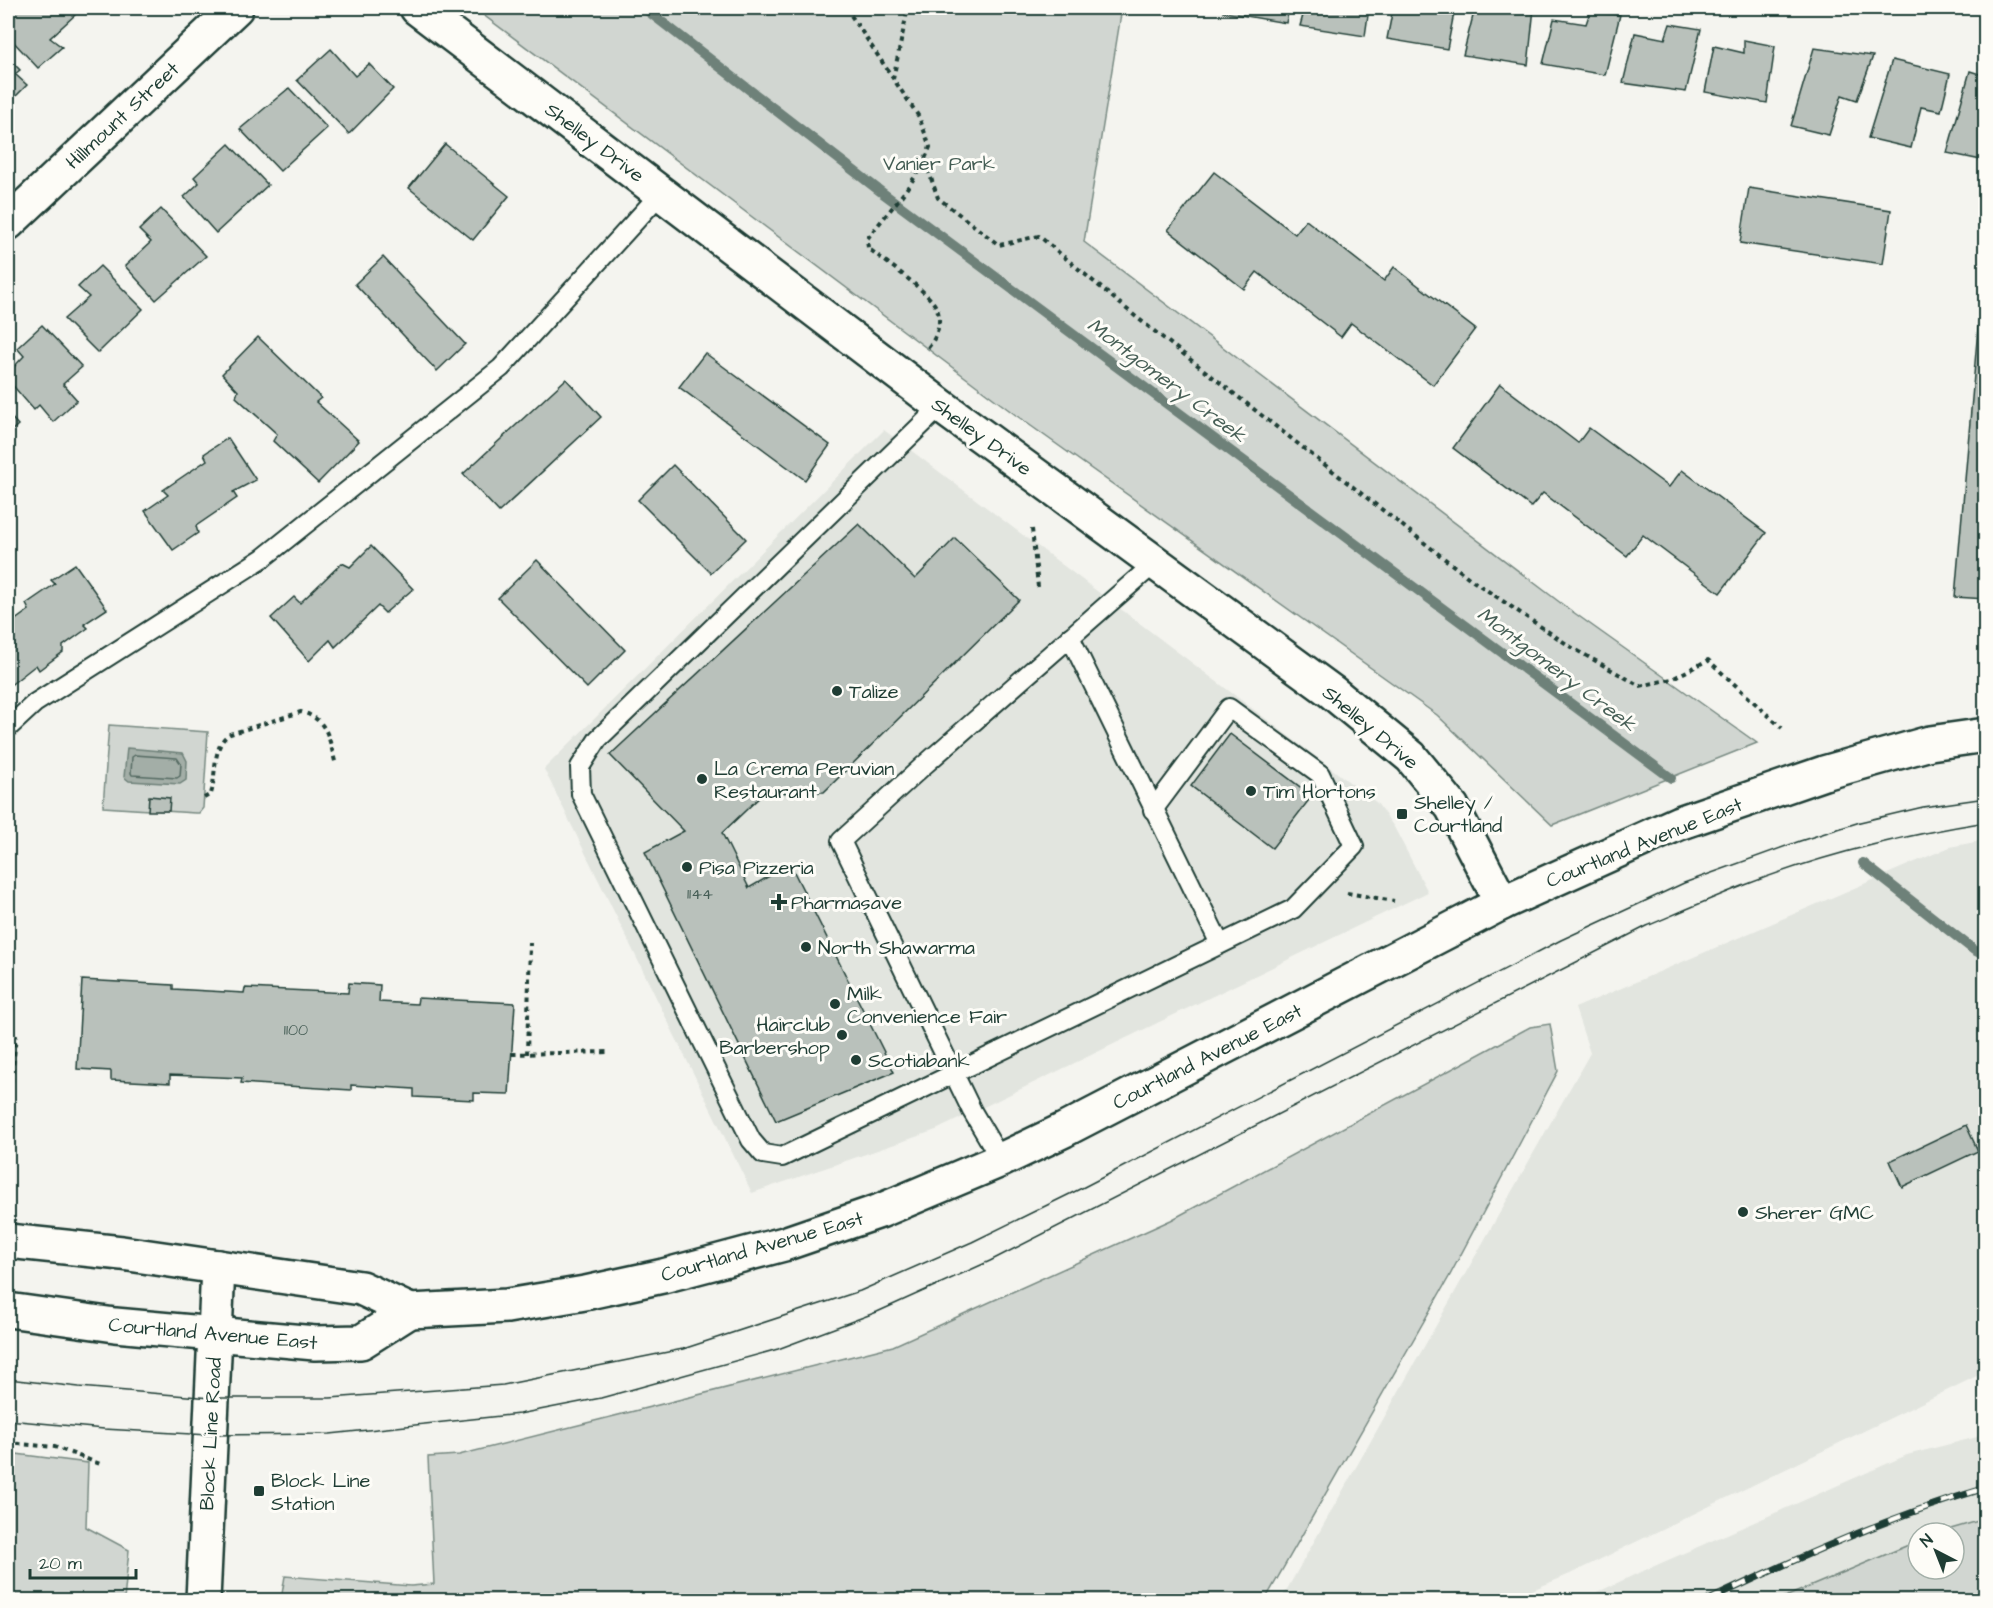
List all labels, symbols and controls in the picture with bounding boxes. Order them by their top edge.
street label: Hillmount Street [60,56,186,176]
street label: Shelley Drive [538,96,650,190]
park label: Vanier Park [883,150,995,178]
water label: Montgomery Creek [1081,311,1253,451]
street label: Shelley Drive [925,391,1037,484]
water label: Montgomery Creek [1471,600,1643,740]
place label: Talize [849,678,899,706]
street label: Shelley Drive [1316,679,1425,777]
marker: Talize [830,684,844,698]
place label: La Crema Peruvian Restaurant [714,755,894,806]
marker: La Crema Peruvian Restaurant [695,772,709,786]
place label: Tim Hortons [1263,778,1376,806]
marker: Tim Hortons [1244,784,1258,798]
place label: Shelley / Courtland [1414,789,1502,840]
street label: Courtland Avenue East [1542,791,1747,895]
marker: Shelley / Courtland [1395,807,1409,821]
place label: Pisa Pizzeria [699,854,814,882]
marker: Pisa Pizzeria [680,860,694,874]
house number: 1144 [687,883,713,905]
place label: Pharmasave [791,889,902,917]
marker: Pharmasave [772,895,786,909]
place label: North Shawarma [818,934,975,962]
marker: North Shawarma [799,940,813,954]
place label: Milk Convenience Fair [847,980,1007,1031]
marker: Milk Convenience Fair [828,997,842,1011]
street label: Courtland Avenue East [1108,997,1307,1117]
place label: Hairclub Barbershop [719,1011,830,1062]
house number: 1100 [284,1019,308,1041]
marker: Hairclub Barbershop [835,1028,849,1042]
place label: Scotiabank [868,1047,970,1075]
marker: Scotiabank [849,1053,863,1067]
place label: Sherer GMC [1755,1199,1874,1227]
street label: Courtland Avenue East [658,1205,867,1289]
marker: Sherer GMC [1736,1205,1750,1219]
street label: Courtland Avenue East [107,1311,318,1357]
street label: Block Line Road [193,1357,229,1511]
place label: Block Line Station [271,1467,370,1518]
marker: Block Line Station [252,1484,266,1498]
north arrow [1906,1521,1966,1581]
text: N [1916,1529,1938,1552]
scale bar [30,1542,136,1580]
text: 20 m [39,1551,82,1576]

